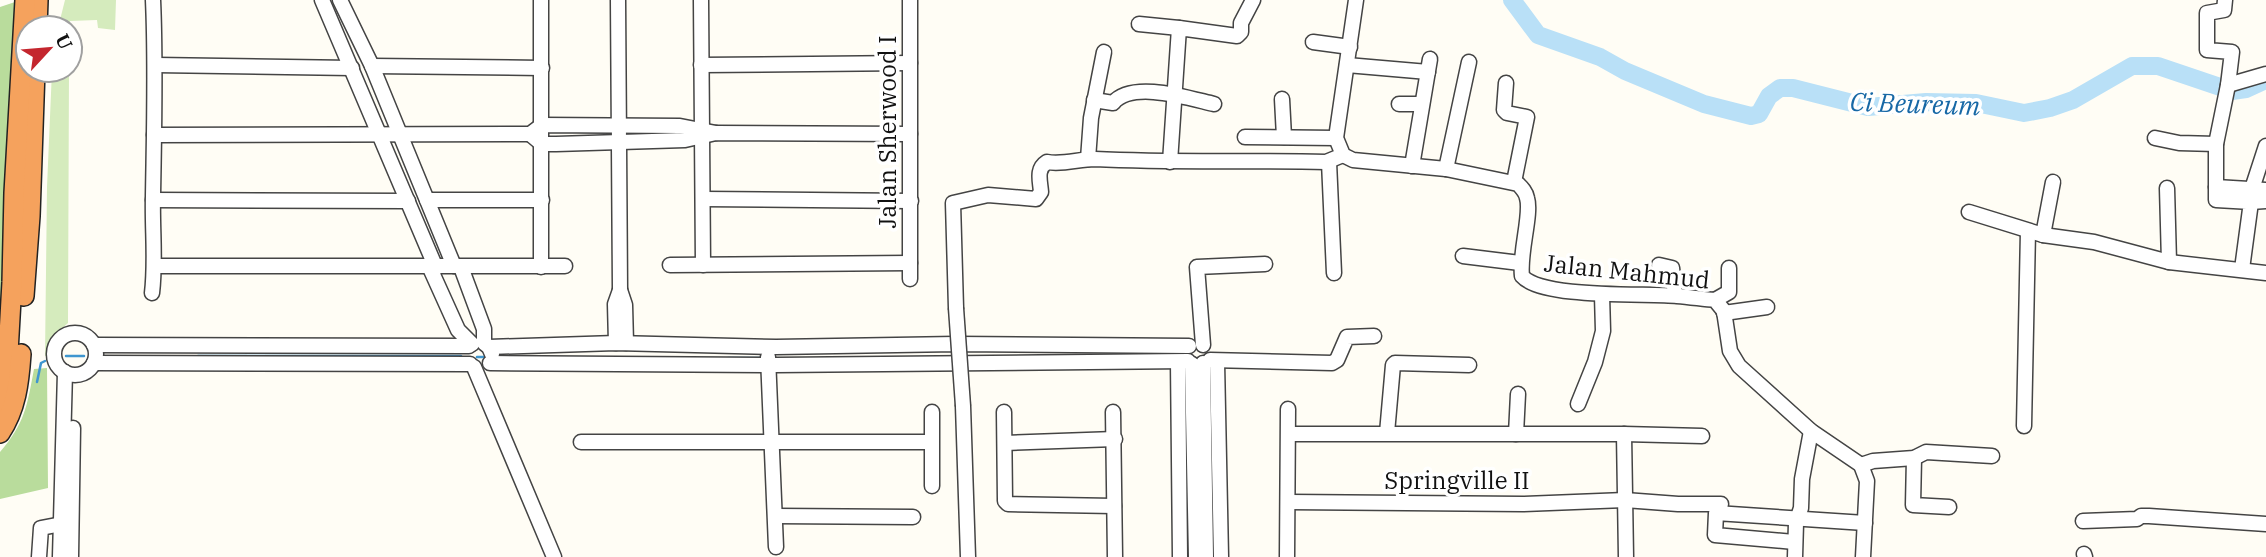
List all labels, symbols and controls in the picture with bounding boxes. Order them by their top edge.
north arrow [14,14,84,84]
text: U [50,30,78,53]
street label: Jalan Sherwood I [871,36,903,228]
water label: Ci Beureum [1849,84,1981,122]
street label: Jalan Mahmud [1543,246,1711,296]
street label: Springville II [1384,464,1530,496]

